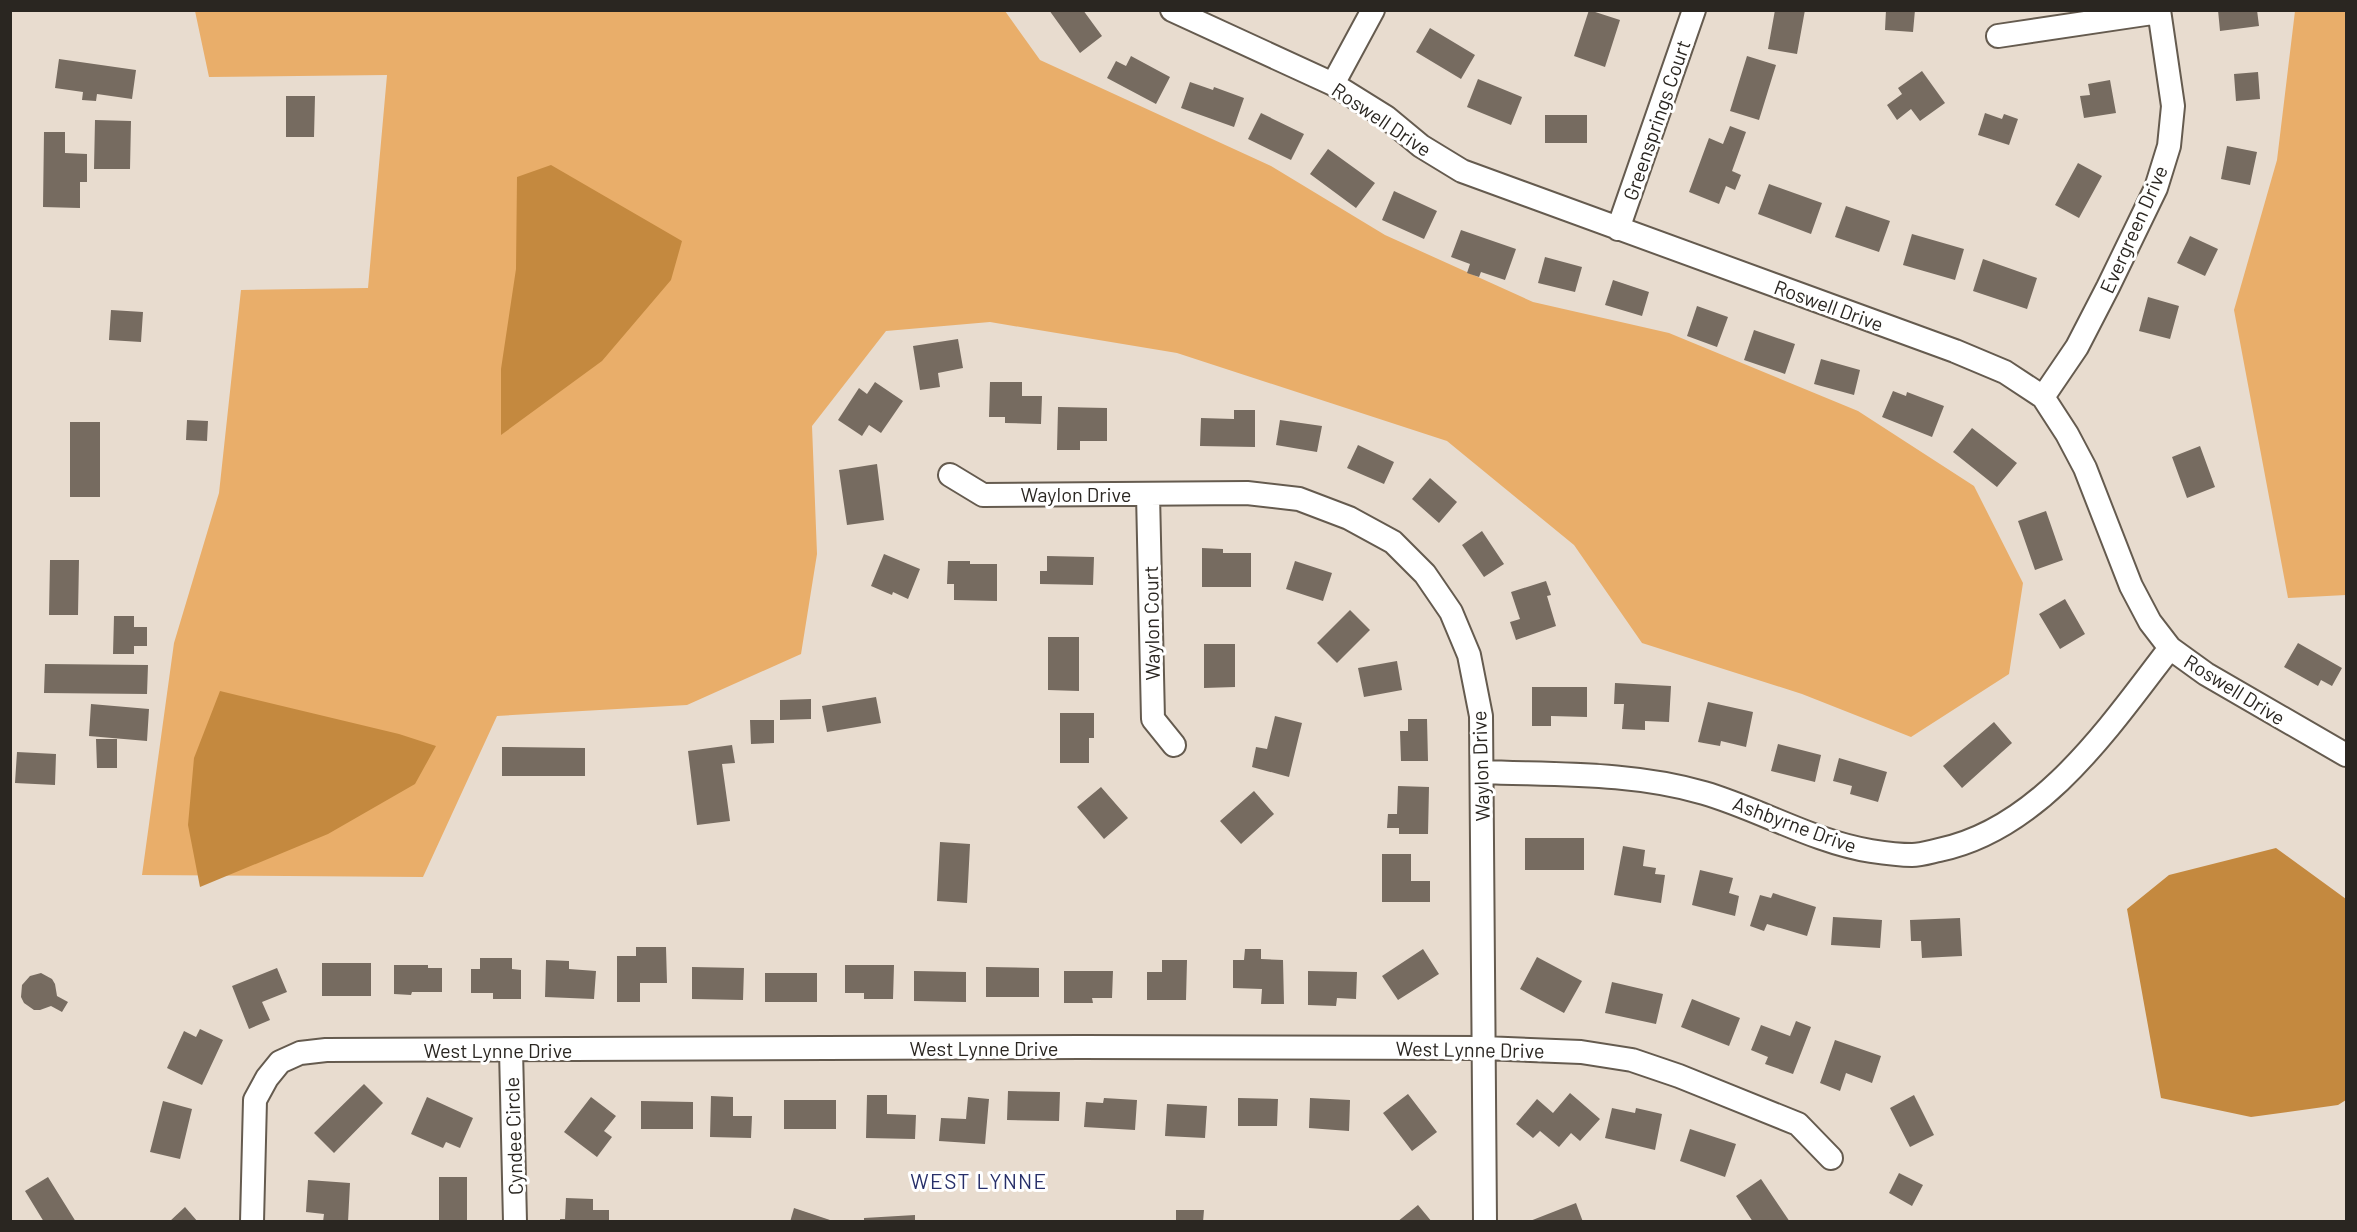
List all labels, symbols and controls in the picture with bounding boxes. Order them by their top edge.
street label: Greensprings Court [1617,37,1695,203]
street label: Roswell Drive [1328,77,1436,161]
street label: Evergreen Drive [2094,161,2172,297]
street label: Roswell Drive [1771,274,1887,336]
street label: Waylon Drive [1021,482,1131,506]
street label: Waylon Court [1138,565,1164,681]
street label: Roswell Drive [2180,648,2290,730]
street label: Waylon Drive [1466,710,1494,822]
street label: Ashbyrne Drive [1730,791,1860,857]
street label: West Lynne Drive [910,1036,1058,1060]
street label: West Lynne Drive [1395,1036,1545,1062]
street label: West Lynne Drive [424,1038,572,1062]
street label: Cyndee Circle [499,1076,527,1196]
district label: WEST LYNNE [910,1168,1048,1193]

